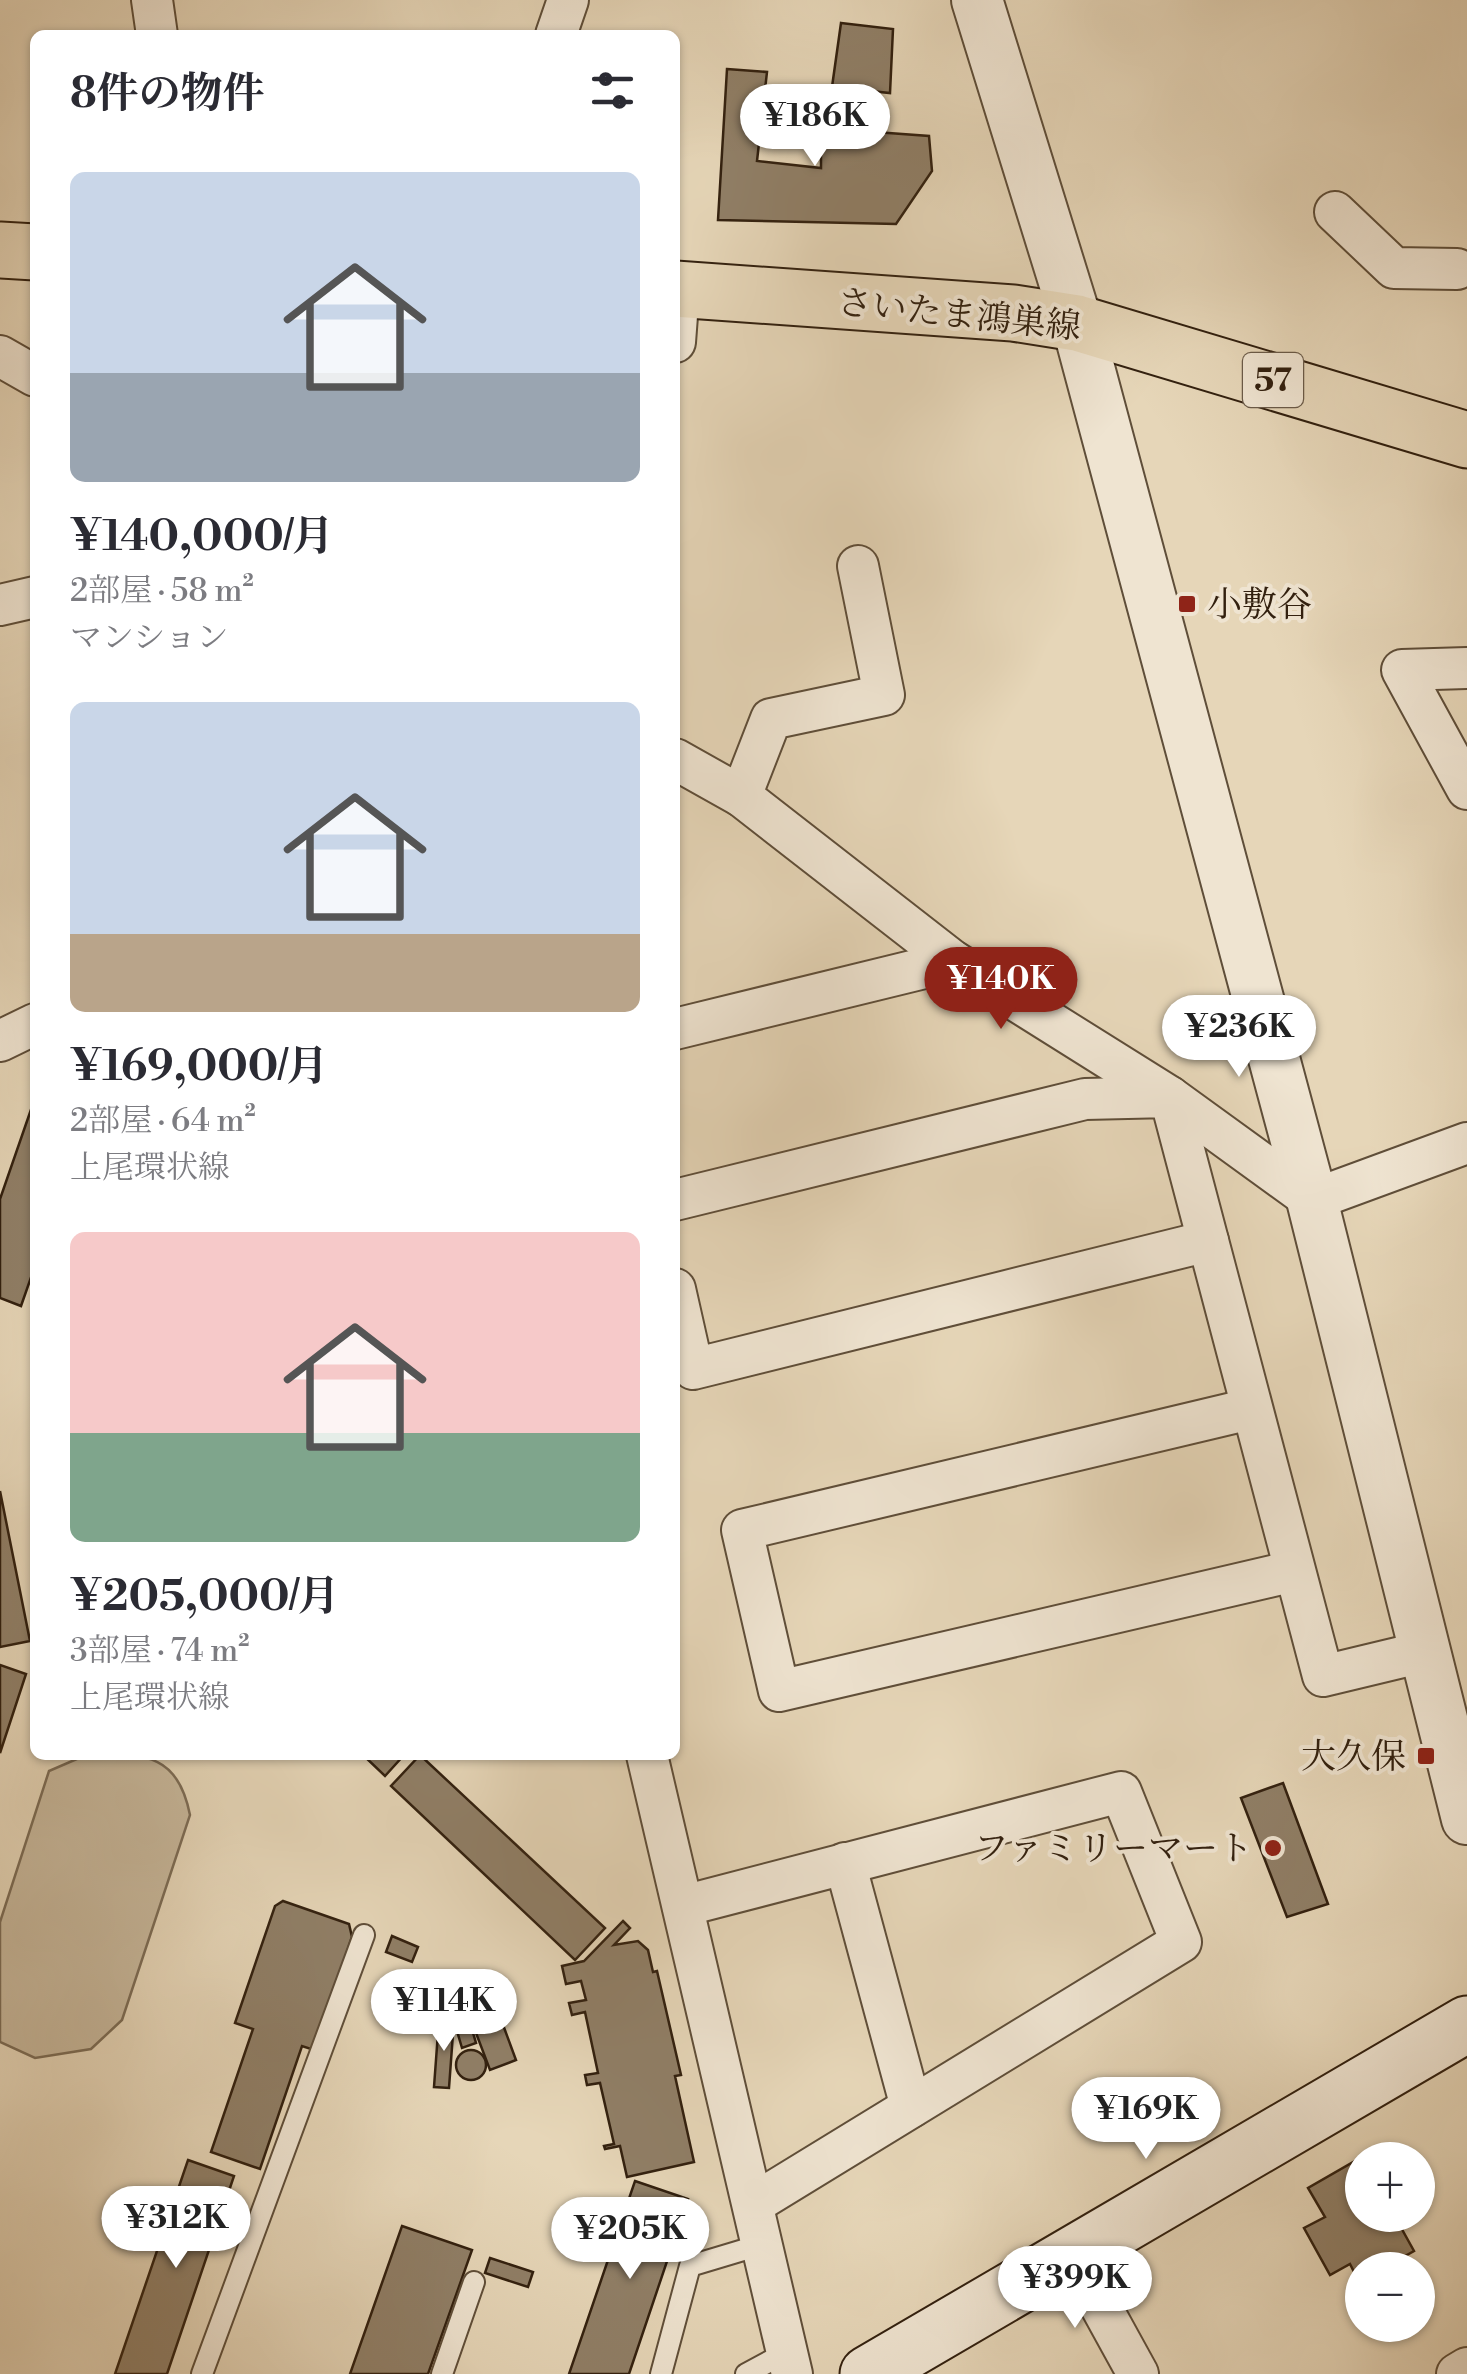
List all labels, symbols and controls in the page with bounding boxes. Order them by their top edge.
icon: filters [585,63,640,118]
text: 8件の物件 [70,68,265,121]
pin: ¥186K [745,84,885,169]
text: ¥186K [762,96,868,136]
icon: home [265,237,445,417]
street label: さいたま鴻巣線 [835,281,1083,350]
road number: 57 [1243,353,1303,407]
text: ¥140,000/月 [70,511,334,564]
text: 2部屋 · 58 m² [70,571,254,611]
place label: 小敷谷 [1207,584,1312,627]
marker: 小敷谷 [1176,593,1198,615]
text: マンション [70,618,229,658]
icon: home [265,767,445,947]
pin: ¥140K [931,947,1071,1032]
text: ¥140K [946,959,1056,999]
pin: ¥236K [1169,995,1309,1080]
text: ¥236K [1184,1007,1294,1047]
text: ¥169,000/月 [70,1041,328,1094]
text: 2部屋 · 64 m² [70,1101,256,1141]
text: 上尾環状線 [70,1148,230,1188]
icon: home [265,1297,445,1477]
text: ¥205,000/月 [70,1571,340,1624]
text: 3部屋 · 74 m² [70,1631,249,1671]
text: 上尾環状線 [70,1678,230,1718]
place label: 大久保 [1301,1736,1406,1779]
marker: 大久保 [1415,1745,1437,1767]
place label: ファミリーマート [974,1828,1253,1871]
marker: ファミリーマート [1262,1837,1284,1859]
pin: ¥114K [374,1969,514,2054]
text: ¥114K [393,1981,495,2021]
pin: ¥169K [1076,2077,1216,2162]
text: ¥169K [1094,2089,1199,2129]
map controls [1345,2142,1435,2342]
button: + [1345,2142,1435,2232]
pin: ¥312K [106,2186,246,2271]
pin: ¥205K [560,2197,700,2282]
text: ¥312K [124,2198,228,2238]
text: ¥205K [573,2209,687,2249]
pin: ¥399K [1005,2246,1145,2331]
button: − [1345,2252,1435,2342]
text: ¥399K [1020,2258,1130,2298]

